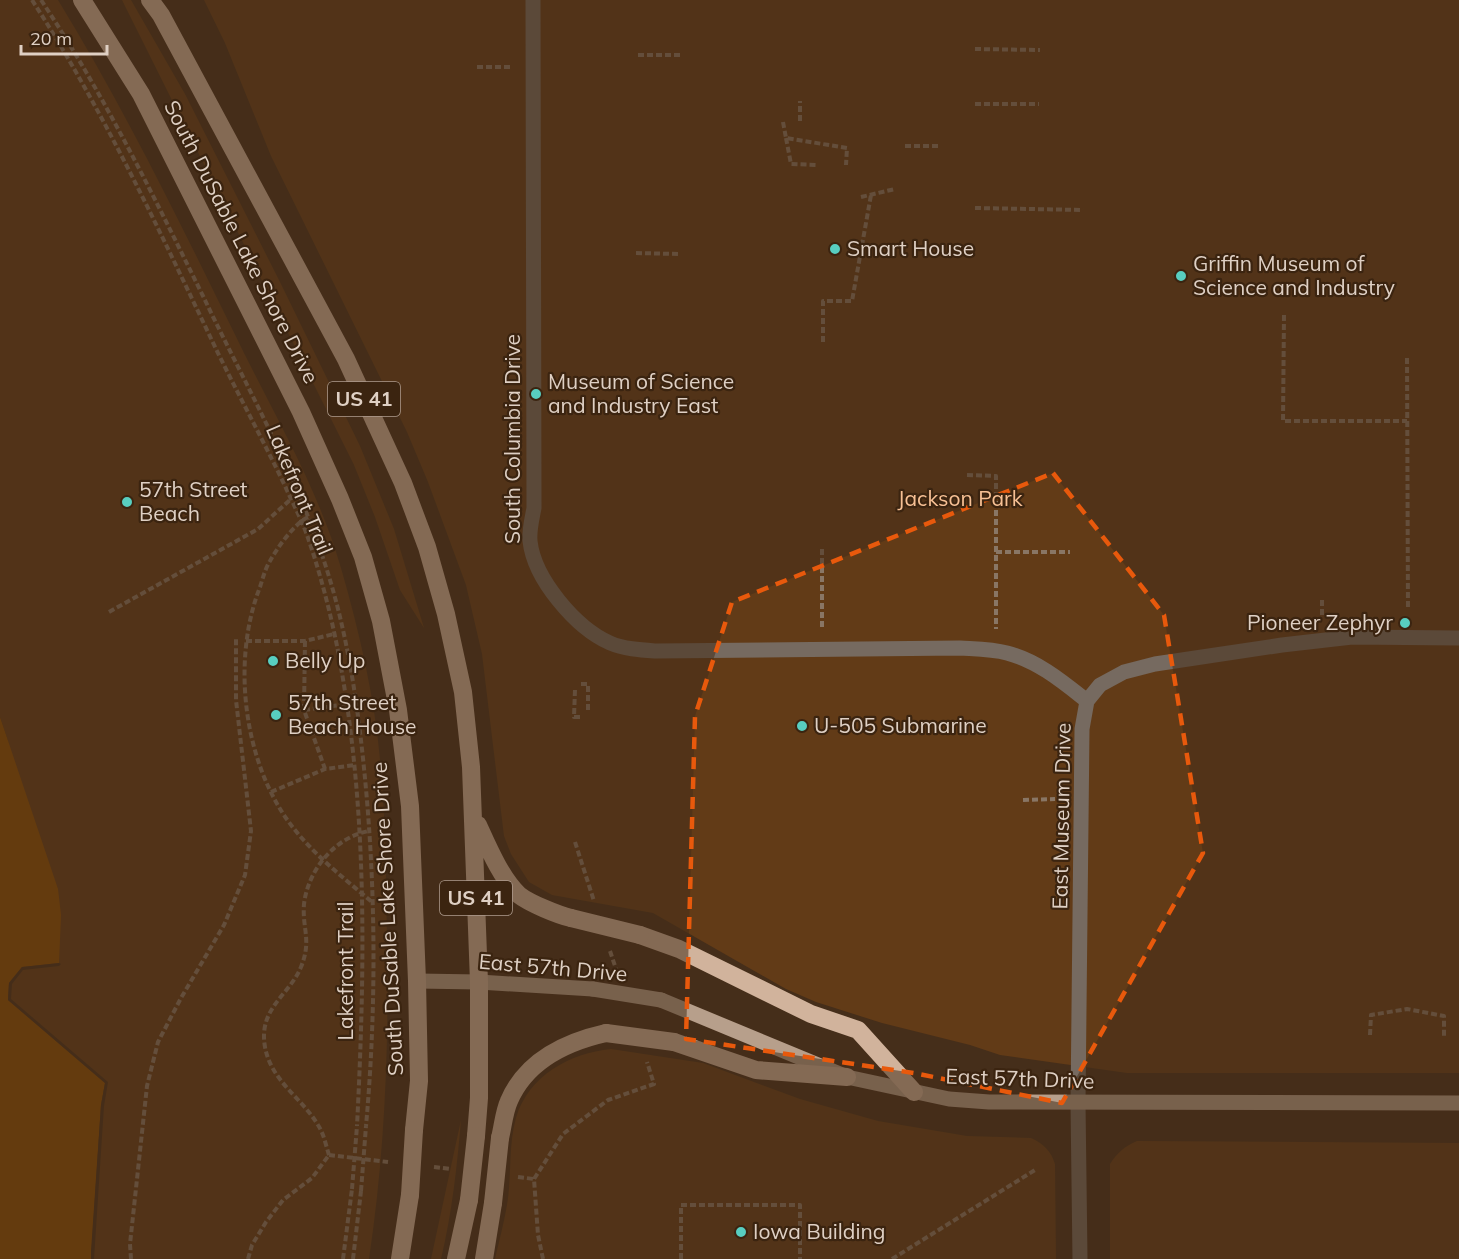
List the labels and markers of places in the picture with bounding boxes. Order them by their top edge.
place label: Smart House [847,235,974,261]
marker: Smart House [828,242,842,256]
place label: Griffin Museum of Science and Industry [1193,250,1395,300]
marker: Griffin Museum of Science and Industry [1174,269,1188,283]
place label: Museum of Science and Industry East [548,368,734,418]
marker: Museum of Science and Industry East [529,387,543,401]
place label: 57th Street Beach [139,476,247,526]
marker: 57th Street Beach [120,495,134,509]
place label: Pioneer Zephyr [1247,609,1393,635]
marker: Pioneer Zephyr [1398,616,1412,630]
place label: Belly Up [285,647,365,673]
marker: Belly Up [266,654,280,668]
place label: 57th Street Beach House [288,689,417,739]
marker: 57th Street Beach House [269,708,283,722]
place label: U-505 Submarine [814,712,987,738]
marker: U-505 Submarine [795,719,809,733]
place label: Iowa Building [753,1218,885,1244]
marker: Iowa Building [734,1225,748,1239]

